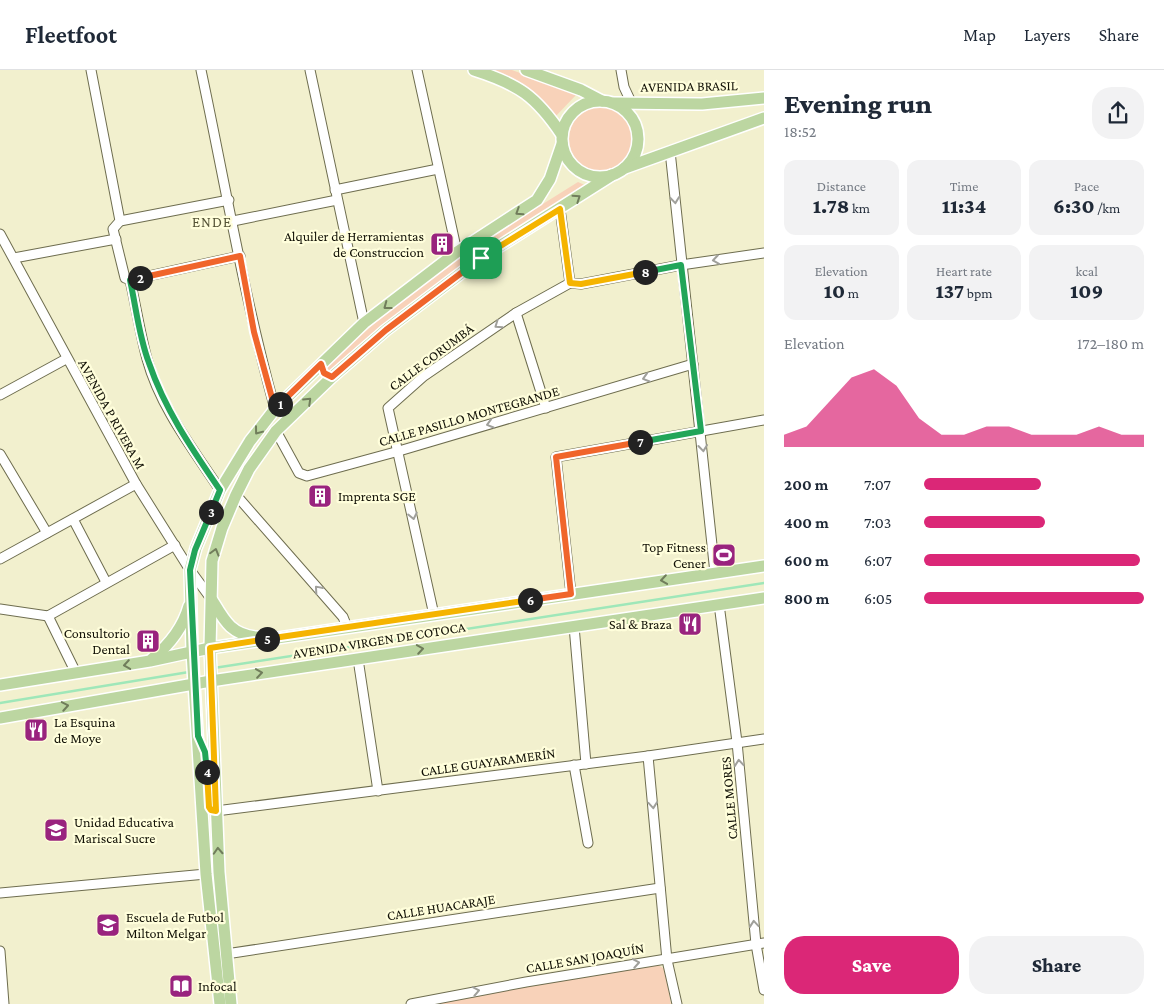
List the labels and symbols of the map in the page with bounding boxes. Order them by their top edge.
street label: AVENIDA BRASIL [640,77,738,95]
one-way arrow [571,195,580,205]
one-way arrow [669,196,680,204]
one-way arrow [515,206,525,215]
district label: ENDE [192,214,232,230]
place label: Alquiler de Herramientas de Construccion [284,228,424,260]
building icon: Alquiler de Herramientas de Construccion [429,231,455,257]
pin [460,237,502,279]
one-way arrow [711,254,720,264]
pin: 8 [632,260,658,284]
pin: 2 [128,266,152,290]
one-way arrow [383,300,393,309]
one-way arrow [494,319,504,328]
street label: CALLE CORUMBÁ [386,320,476,394]
street label: AVENIDA P RIVERA M [75,356,149,472]
one-way arrow [642,372,651,382]
street label: CALLE PASILLO MONTEGRANDE [377,382,562,449]
pin: 1 [268,392,292,416]
one-way arrow [302,398,311,407]
one-way arrow [487,419,495,429]
one-way arrow [255,425,264,435]
pin: 7 [628,430,652,454]
one-way arrow [697,444,708,452]
building icon: Imprenta SGE [307,483,333,509]
place label: Imprenta SGE [338,488,416,504]
pin: 3 [198,500,224,524]
one-way arrow [407,512,418,521]
place label: Top Fitness Cener [642,539,706,571]
sports icon: Top Fitness Cener [711,542,737,568]
one-way arrow [209,548,219,556]
one-way arrow [659,575,668,585]
one-way arrow [315,585,324,594]
pin: 6 [518,588,542,612]
restaurant icon: Sal & Braza [677,611,703,637]
place label: Sal & Braza [609,616,673,632]
street label: AVENIDA VIRGEN DE COTOCA [291,618,467,662]
place label: Consultorio Dental [64,625,130,657]
pin: 5 [254,626,280,652]
building icon: Consultorio Dental [135,628,161,654]
one-way arrow [415,645,424,655]
one-way arrow [123,659,132,669]
one-way arrow [255,669,263,679]
one-way arrow [61,702,70,712]
place label: La Esquina de Moye [54,714,116,746]
restaurant icon: La Esquina de Moye [23,717,49,743]
street label: CALLE GUAYARAMERÍN [420,745,556,779]
street label: CALLE MORES [717,755,741,840]
one-way arrow [734,758,745,766]
pin: 4 [194,760,220,784]
one-way arrow [647,801,658,809]
place label: Unidad Educativa Mariscal Sucre [74,814,174,846]
school or university icon: Unidad Educativa Mariscal Sucre [43,817,69,843]
one-way arrow [213,847,224,855]
street label: CALLE HUACARAJE [386,890,497,923]
place label: Escuela de Futbol Milton Melgar [126,909,224,941]
school or university icon: Escuela de Futbol Milton Melgar [95,912,121,938]
one-way arrow [749,920,760,928]
street label: CALLE SAN JOAQUÍN [525,940,645,976]
one-way arrow [631,959,640,969]
library icon: Infocal [168,973,194,999]
place label: Infocal [198,978,237,994]
one-way arrow [471,987,480,997]

